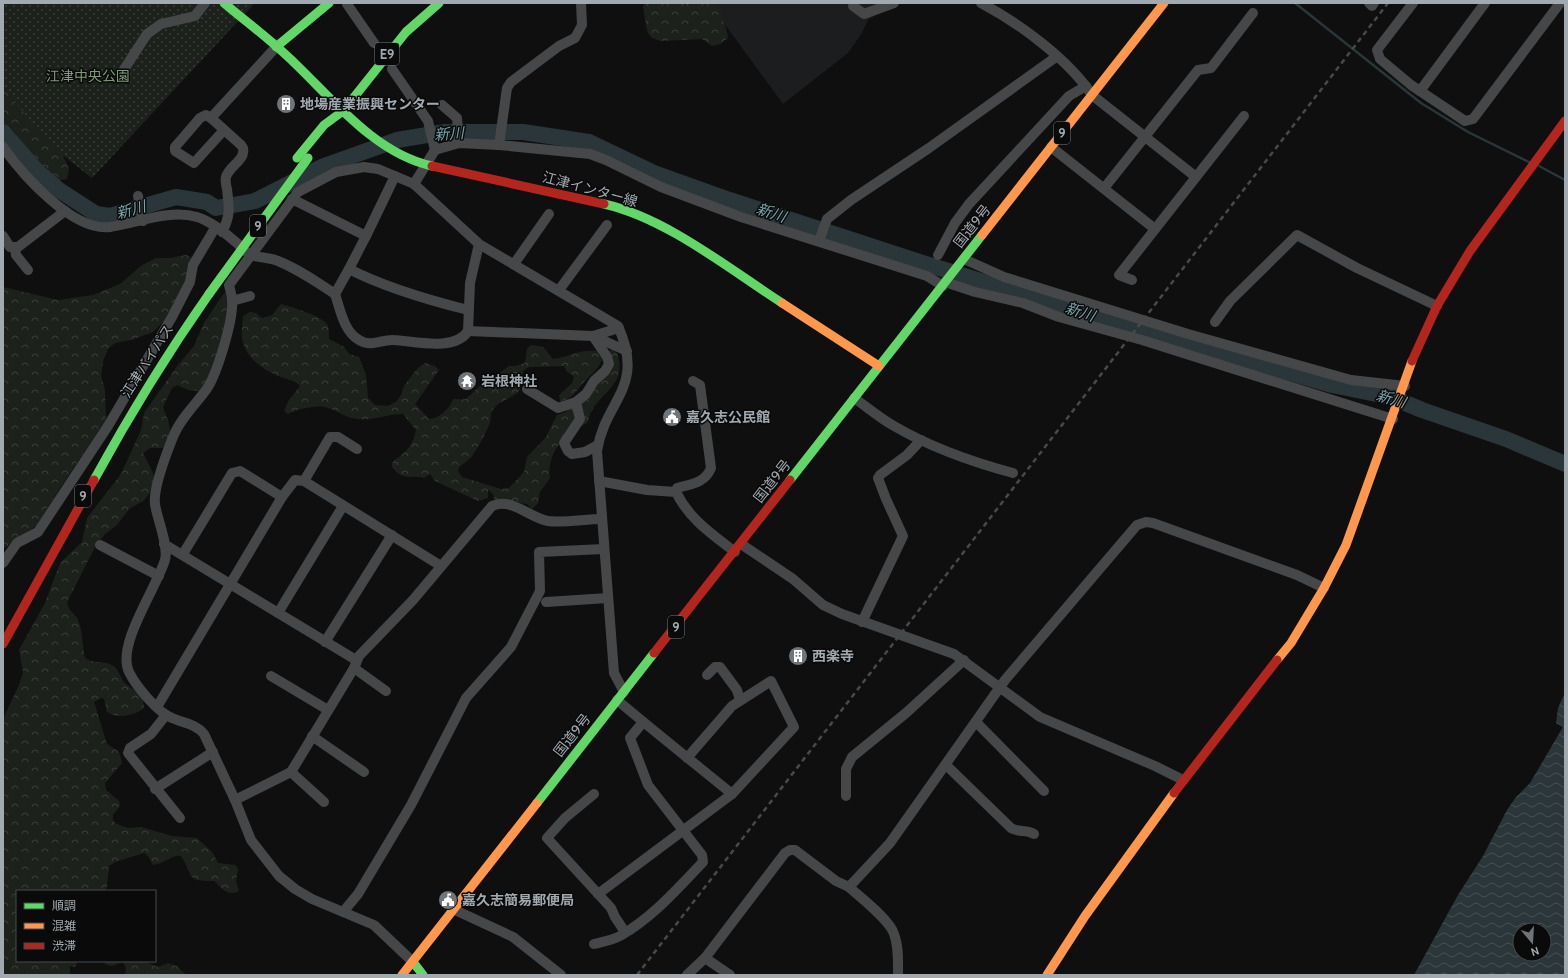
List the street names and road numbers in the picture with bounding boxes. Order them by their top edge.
road number: E9 [375,43,399,65]
road number: 9 [1054,122,1070,144]
street label: 江津インター線 [540,168,640,210]
street label: 国道9号 [950,201,994,251]
road number: 9 [250,215,266,237]
street label: 江津バイパス [117,321,177,401]
street label: 国道9号 [750,456,794,506]
road number: 9 [75,485,91,507]
road number: 9 [668,616,684,638]
street label: 国道9号 [550,710,594,760]

